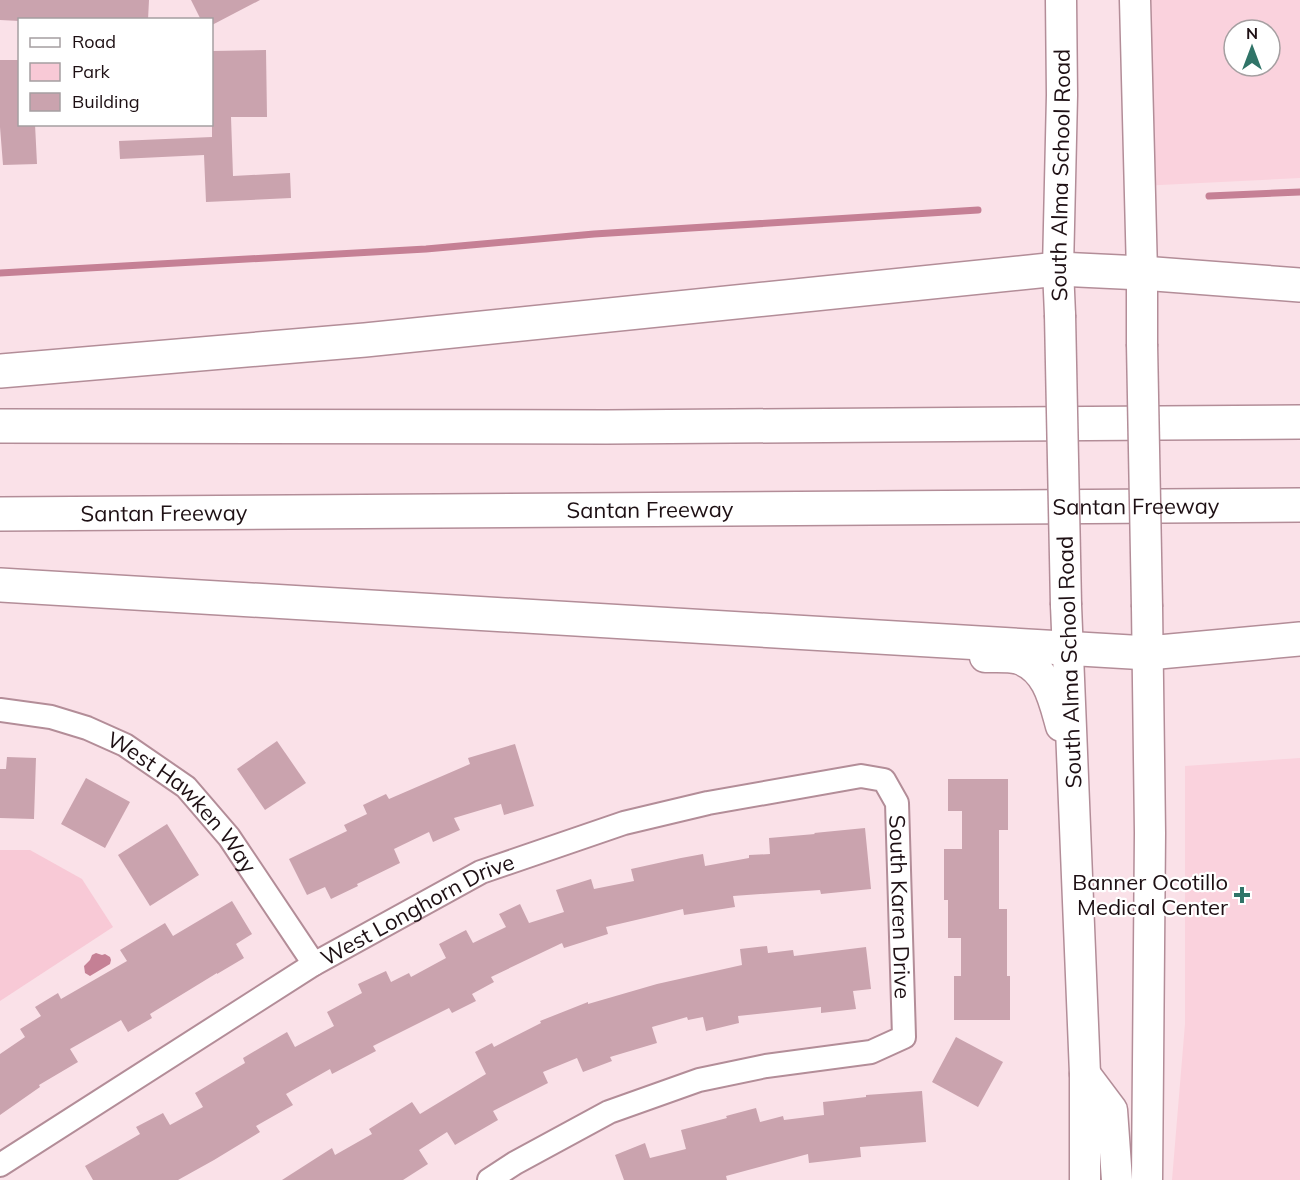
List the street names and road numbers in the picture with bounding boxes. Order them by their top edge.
street label: South Alma School Road [1044,49,1076,302]
street label: Santan Freeway [1052,492,1220,521]
street label: Santan Freeway [566,495,734,524]
street label: Santan Freeway [80,498,248,527]
street label: South Alma School Road [1051,535,1087,789]
street label: West Hawken Way [103,725,263,879]
street label: South Karen Drive [883,814,917,999]
street label: West Longhorn Drive [316,848,518,972]

